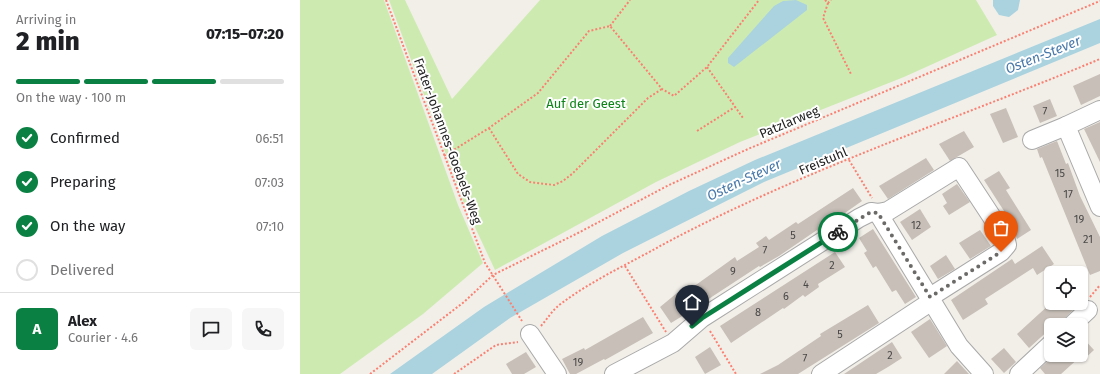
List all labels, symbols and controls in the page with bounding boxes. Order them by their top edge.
text: Arriving in [16,12,76,27]
text: 07:15–07:20 [206,25,284,43]
text: 2 min [16,26,80,57]
water label: Osten-Stever [1003,32,1084,78]
street label: Frater-Johannes-Goebels-Weg [411,56,485,226]
text: On the way · 100 m [16,90,126,105]
park label: Auf der Geest [546,96,626,111]
street label: Patzlarweg [757,103,821,141]
house number: 7 [1043,105,1048,118]
icon: check [16,127,38,149]
text: Confirmed [50,129,120,147]
text: 06:51 [255,131,284,146]
street label: Freistuhl [797,144,850,178]
water label: Osten-Stever [704,155,784,205]
house number: 15 [1055,167,1066,180]
icon: check [16,171,38,193]
text: Preparing [50,173,115,191]
text: 07:03 [255,175,284,190]
house number: 17 [1063,188,1073,201]
pin [984,211,1018,252]
courier [818,212,858,252]
house number: 19 [1074,213,1084,226]
icon: check [16,215,38,237]
text: On the way [50,217,125,235]
icon: bag [990,217,1012,239]
text: 07:10 [256,219,284,234]
house number: 12 [911,219,921,232]
icon: bike [827,221,849,243]
house number: 5 [790,229,796,242]
house number: 21 [1083,233,1093,246]
house number: 7 [763,244,768,257]
house number: 2 [829,259,835,272]
text: Delivered [50,261,114,279]
house number: 9 [730,265,736,278]
map controls [1044,266,1088,362]
button: locate [1044,266,1088,310]
house number: 4 [803,278,809,291]
pin [675,285,709,326]
house number: 6 [783,290,789,303]
icon: home [681,291,703,313]
house number: 8 [755,306,761,319]
button: chat [190,308,232,350]
button: phone [242,308,284,350]
text: Alex [68,312,97,330]
button: layers [1044,318,1088,362]
text: A [33,320,41,338]
house number: 5 [837,328,843,341]
text: Courier · 4.6 [68,330,138,345]
house number: 2 [887,349,893,362]
house number: 7 [803,352,808,365]
house number: 19 [573,356,583,369]

